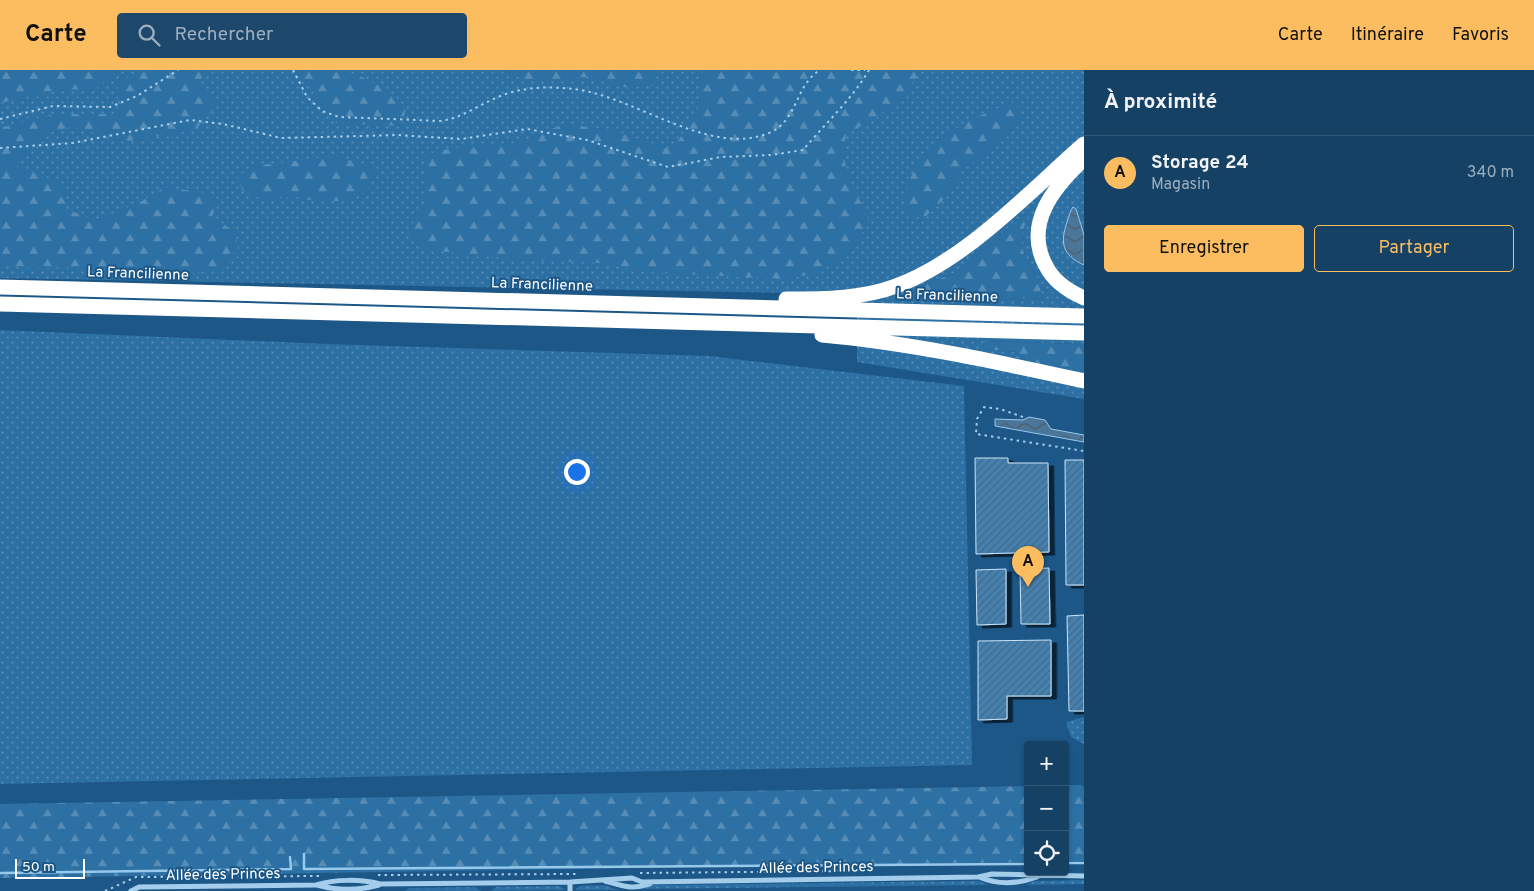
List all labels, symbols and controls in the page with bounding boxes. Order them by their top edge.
search box [117,13,467,58]
text: Carte [25,20,87,50]
icon: search [135,21,163,49]
text: Rechercher [175,23,273,47]
text: Carte [1278,24,1323,47]
text: Itinéraire [1351,24,1424,47]
text: Favoris [1452,24,1509,47]
text: À proximité [1104,89,1217,116]
text: Storage 24 [1151,151,1249,175]
text: A [1114,163,1126,183]
text: 340 m [1467,163,1514,183]
text: Magasin [1151,175,1210,195]
button: Enregistrer [1104,225,1304,272]
button: Partager [1314,225,1514,272]
street label: La Francilienne [87,263,189,286]
street label: La Francilienne [491,274,593,297]
street label: La Francilienne [896,285,998,308]
your location [564,459,590,485]
pin: A [1012,546,1044,587]
map controls [1024,741,1069,876]
button: + [1024,741,1069,786]
button: − [1024,786,1069,831]
button: locate [1024,831,1069,876]
scale bar [15,856,85,879]
street label: Allée des Princes [758,858,874,879]
text: 50 m [22,859,55,876]
street label: Allée des Princes [165,865,281,886]

